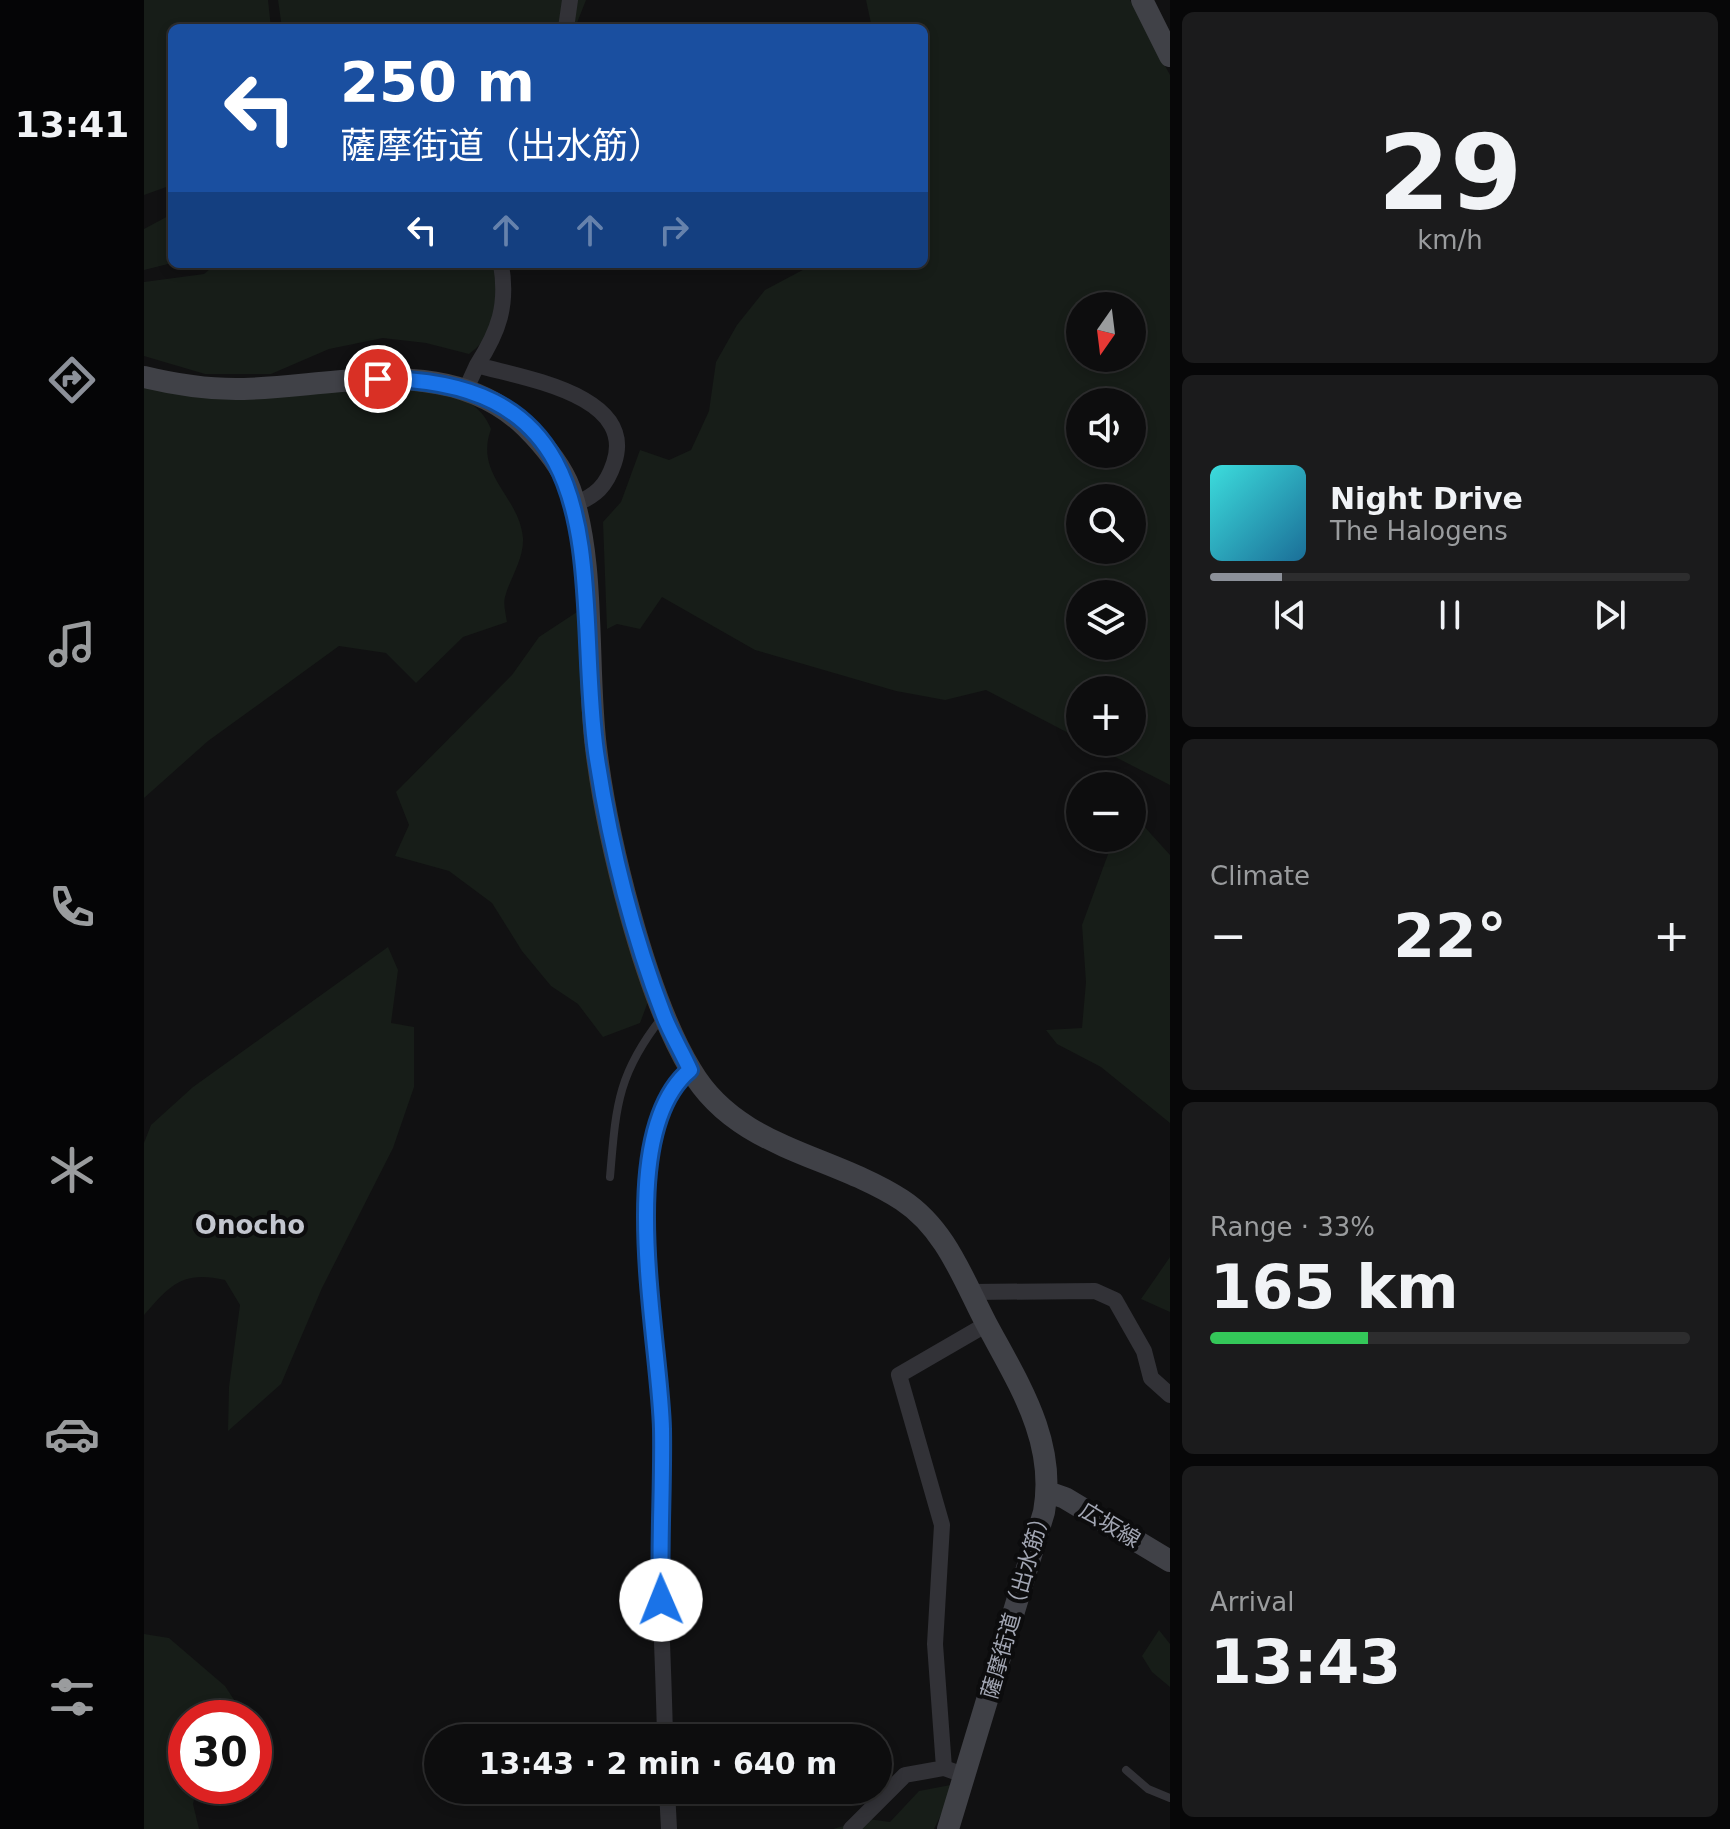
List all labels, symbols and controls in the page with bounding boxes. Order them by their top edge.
text: 250 m [340,49,535,114]
icon: left [208,56,312,160]
text: 13:41 [15,104,129,145]
text: 29 [1378,112,1522,234]
text: 薩摩街道（出水筋） [340,125,664,166]
icon: left [400,208,444,252]
icon: ahead [484,208,528,252]
icon: ahead [568,208,612,252]
icon: right [652,208,696,252]
text: km/h [1417,225,1483,255]
north arrow [1066,292,1146,372]
map controls [1066,292,1146,852]
pin [344,345,412,413]
icon: directions [44,352,100,408]
icon: arrive [356,357,400,401]
button: sound [1066,388,1146,468]
text: Night Drive [1330,481,1523,516]
button: search [1066,484,1146,564]
text: The Halogens [1330,516,1508,546]
button: layers [1066,580,1146,660]
icon: previous [1268,593,1312,637]
icon: pause [1428,593,1472,637]
icon: next [1588,593,1632,637]
icon: music [44,616,100,672]
button: + [1066,676,1146,756]
button: − [1066,772,1146,852]
text: Climate [1210,861,1310,891]
icon: phone [44,879,100,935]
text: 22° [1393,901,1507,971]
text: − [1210,910,1247,961]
text: + [1653,910,1690,961]
icon: climate [44,1142,100,1198]
district label: Onocho [195,1210,305,1240]
text: Range · 33% [1210,1212,1375,1242]
text: 165 km [1210,1252,1459,1322]
icon: car [44,1406,100,1462]
street label: 広坂線 [1075,1497,1145,1553]
street label: 薩摩街道（出水筋） [977,1504,1055,1702]
position arrow [619,1558,703,1642]
text: Arrival [1210,1587,1294,1617]
text: 13:43 [1210,1627,1401,1697]
icon: filters [44,1669,100,1725]
speed limit sign: 30 [168,1700,272,1804]
text: 13:43 · 2 min · 640 m [479,1746,837,1781]

